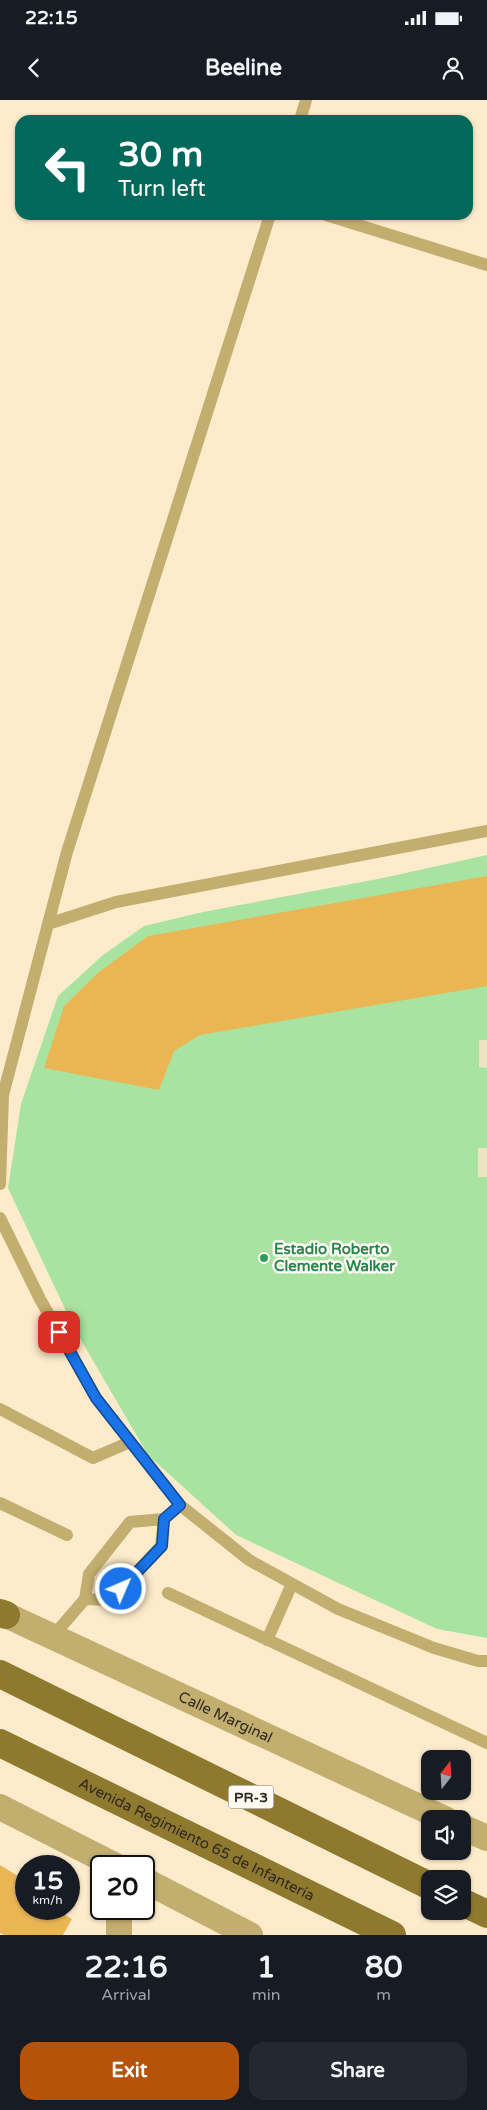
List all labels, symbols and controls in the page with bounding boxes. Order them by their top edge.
text: 22:15 [25,7,78,29]
icon: back [20,54,48,82]
icon: person [439,54,467,82]
text: Beeline [205,55,282,81]
text: 30 m [118,134,203,176]
icon: left [35,135,100,200]
text: Turn left [118,176,206,202]
place label: Estadio Roberto Clemente Walker [274,1240,395,1275]
marker: Estadio Roberto Clemente Walker [258,1252,270,1264]
pin [38,1311,80,1353]
icon: arrive [45,1318,73,1346]
position arrow [94,1562,146,1614]
street label: Calle Marginal [176,1687,275,1747]
north arrow [421,1750,471,1800]
map controls [421,1750,471,1920]
street label: Avenida Regimiento 65 de Infantería [76,1774,318,1905]
road number: PR-3 [228,1785,274,1808]
button: sound [421,1810,471,1860]
speed limit sign: 20 [90,1855,155,1920]
text: 15 [32,1866,63,1896]
button: layers [421,1870,471,1920]
text: km/h [32,1893,63,1907]
text: 22:16 [84,1949,168,1986]
text: 1 [257,1949,276,1986]
text: 80 [365,1949,403,1986]
text: Arrival [101,1985,151,2005]
text: min [252,1985,280,2005]
text: m [376,1985,391,2005]
button: Exit [20,2042,239,2100]
button: Share [249,2042,467,2100]

